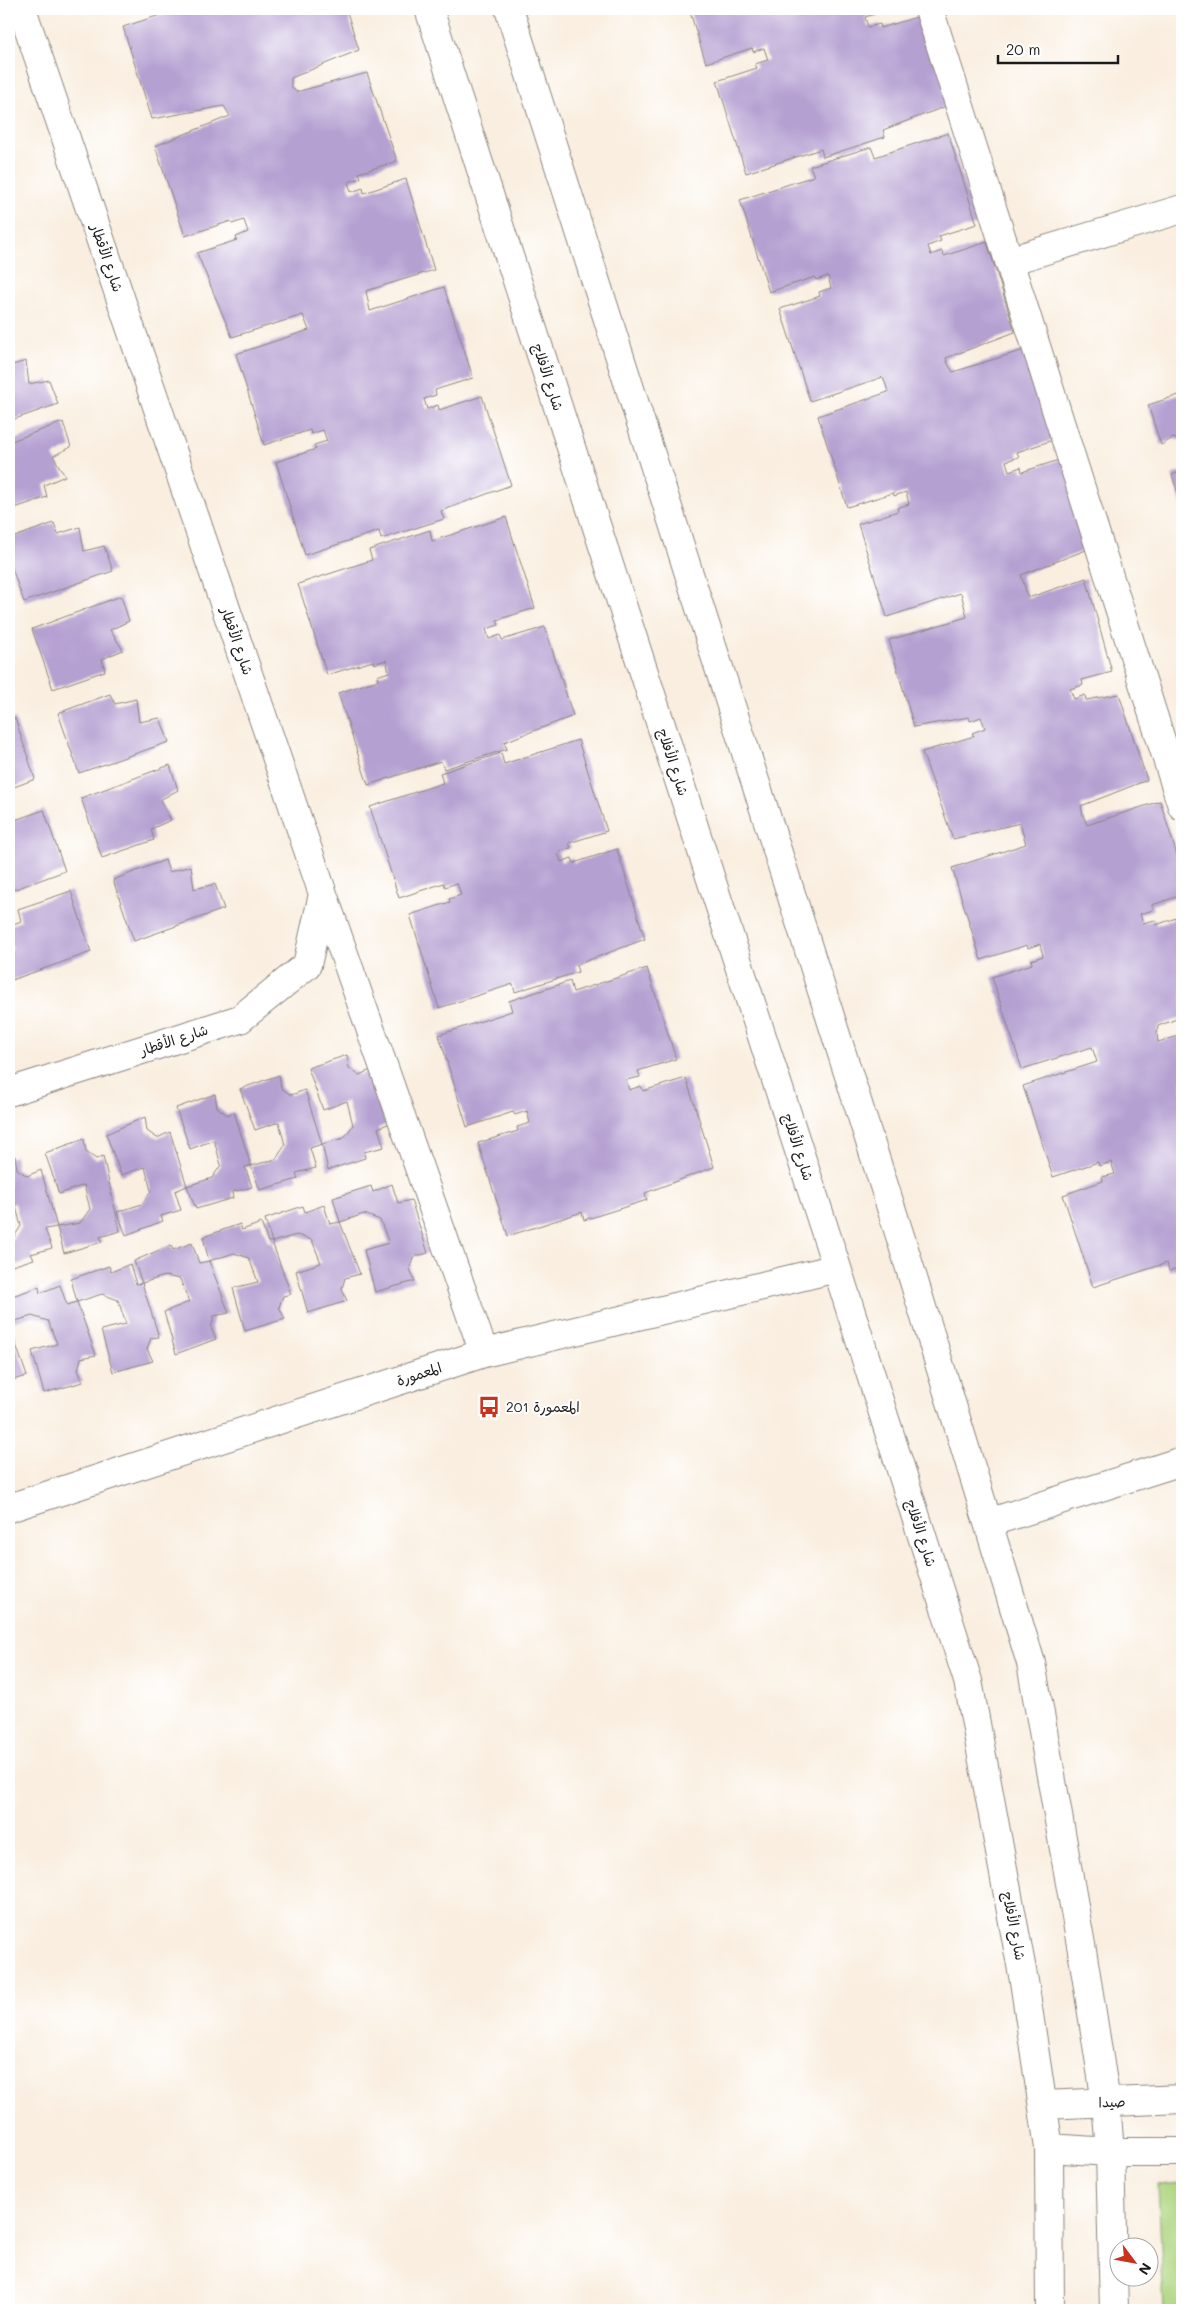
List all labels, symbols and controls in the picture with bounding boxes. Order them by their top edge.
scale bar [998,32,1118,64]
text: 20 m [1006,39,1040,59]
street label: شارع الأقطار [86,220,128,295]
street label: شارع الأفلاج [528,341,568,413]
street label: شارع الأقطار [216,603,258,678]
street label: شارع الأفلاج [653,726,693,798]
street label: شارع الأقطار [136,1020,211,1061]
street label: شارع الأفلاج [778,1111,818,1183]
street label: المعمورة [394,1357,444,1390]
bus stop icon: المعمورة 201 [476,1394,502,1420]
place label: المعمورة 201 [506,1397,580,1416]
street label: شارع الأفلاج [901,1497,941,1569]
street label: شارع الأفلاج [998,1890,1030,1962]
street label: صيدا [1098,2092,1126,2111]
north arrow [1108,2236,1158,2286]
text: N [1135,2260,1156,2279]

